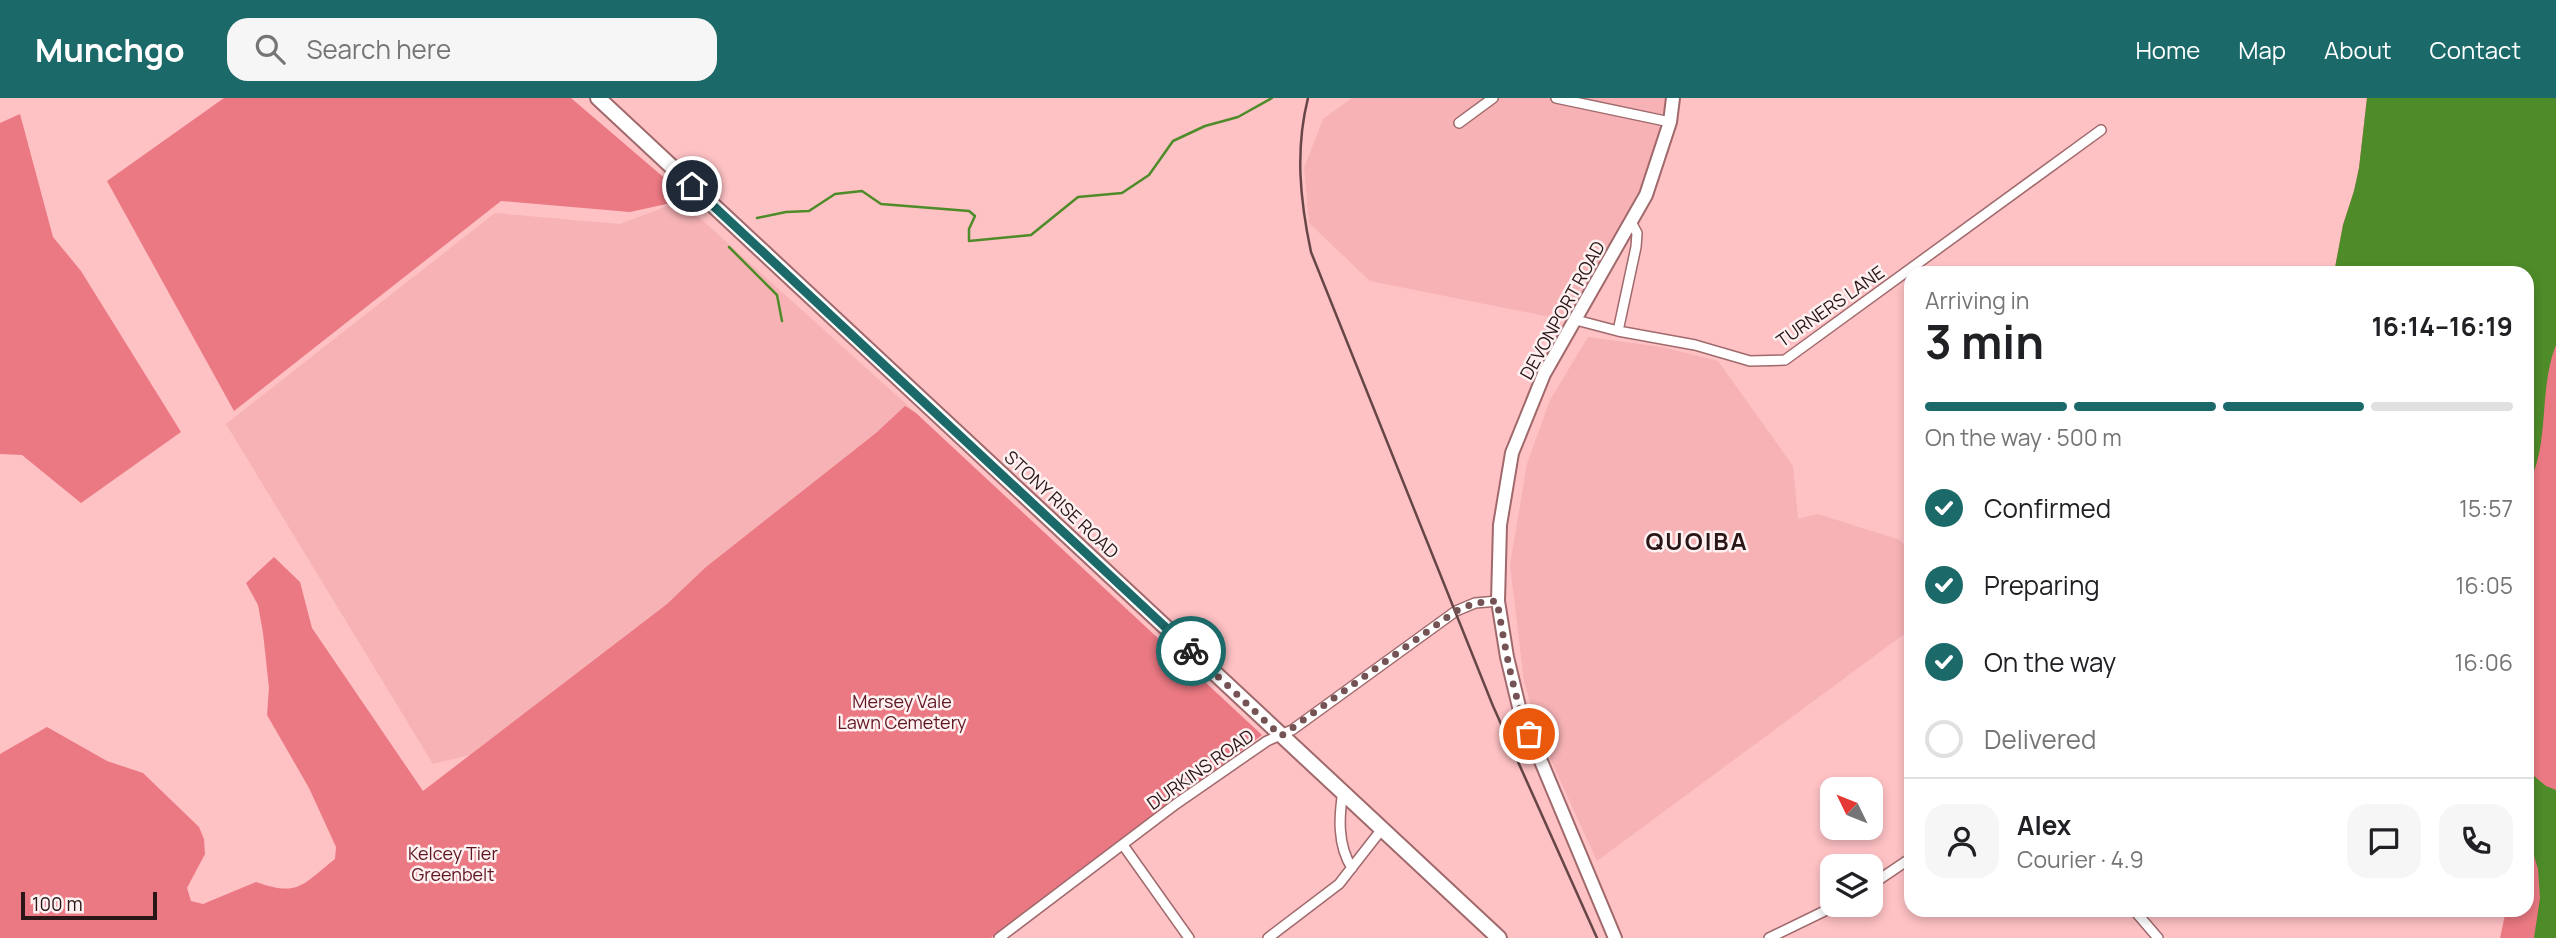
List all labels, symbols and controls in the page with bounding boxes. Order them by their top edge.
search box [227,18,717,81]
text: Munchgo [35,27,185,72]
icon: search [251,30,289,68]
text: Search here [307,31,451,67]
text: Home [2135,33,2200,66]
text: Map [2238,33,2286,66]
text: About [2324,33,2392,66]
text: Contact [2430,33,2521,66]
pin [662,156,722,216]
icon: home [673,167,711,205]
street label: DEVONPORT ROAD [1514,237,1610,383]
street label: TURNERS LANE [1771,260,1889,352]
text: Arriving in [1925,284,2030,316]
text: 16:14–16:19 [2371,308,2513,344]
text: 3 min [1925,310,2044,373]
text: On the way · 500 m [1925,421,2122,453]
street label: STONY RISE ROAD [1000,445,1124,563]
icon: check [1925,489,1963,527]
text: Confirmed [1984,490,2111,526]
text: 15:57 [2459,492,2513,524]
district label: QUOIBA [1645,524,1749,557]
icon: check [1925,566,1963,604]
text: Preparing [1984,567,2100,603]
text: 16:05 [2456,569,2513,601]
courier [1156,616,1226,686]
icon: bike [1172,632,1210,670]
icon: check [1925,643,1963,681]
text: On the way [1984,644,2116,680]
text: 16:06 [2455,646,2513,678]
park label: Mersey Vale Lawn Cemetery [837,689,967,734]
pin [1499,704,1559,764]
icon: bag [1510,715,1548,753]
text: Delivered [1984,721,2096,757]
street label: DURKINS ROAD [1142,723,1258,815]
north arrow [1820,777,1883,840]
map controls [1820,777,1883,917]
button: person [1925,804,1999,878]
button: chat [2347,804,2421,878]
button: phone [2439,804,2513,878]
text: Alex [2017,807,2071,843]
park label: Kelcey Tier Greenbelt [408,841,498,886]
text: Courier · 4.9 [2017,843,2144,875]
button: layers [1820,854,1883,917]
scale bar [21,889,158,921]
text: 100 m [32,891,83,917]

